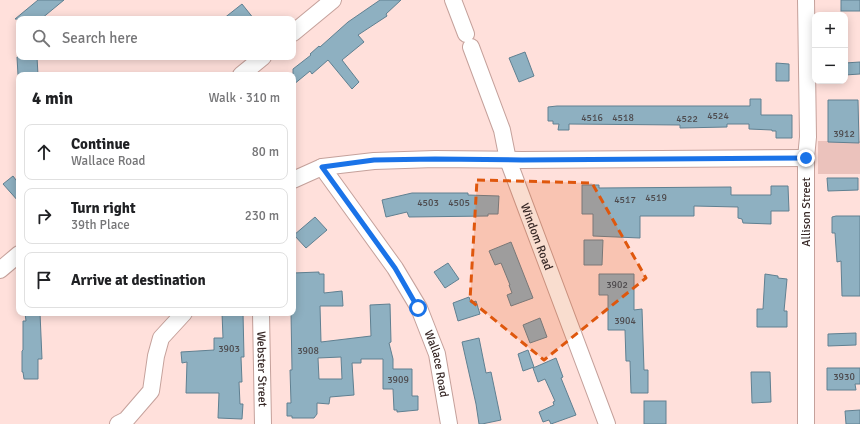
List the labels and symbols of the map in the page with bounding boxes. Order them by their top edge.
house number: 4524 [707,110,729,122]
house number: 4516 [581,112,603,124]
house number: 4518 [612,112,634,124]
house number: 4522 [676,113,698,125]
house number: 3912 [833,128,855,140]
route end [797,149,815,167]
street label: Allison Street [799,177,814,247]
house number: 4519 [645,192,667,204]
house number: 4517 [614,194,636,206]
house number: 4503 [417,197,439,209]
house number: 4505 [448,197,470,209]
street label: Windom Road [517,201,556,272]
house number: 3902 [606,279,628,291]
route start [409,299,427,317]
house number: 3904 [614,315,636,327]
street label: Wallace Road [420,328,451,398]
street label: Webster Street [253,331,270,407]
house number: 3903 [218,343,240,355]
house number: 3908 [297,345,319,357]
house number: 3930 [833,371,855,383]
house number: 3909 [387,374,409,386]

